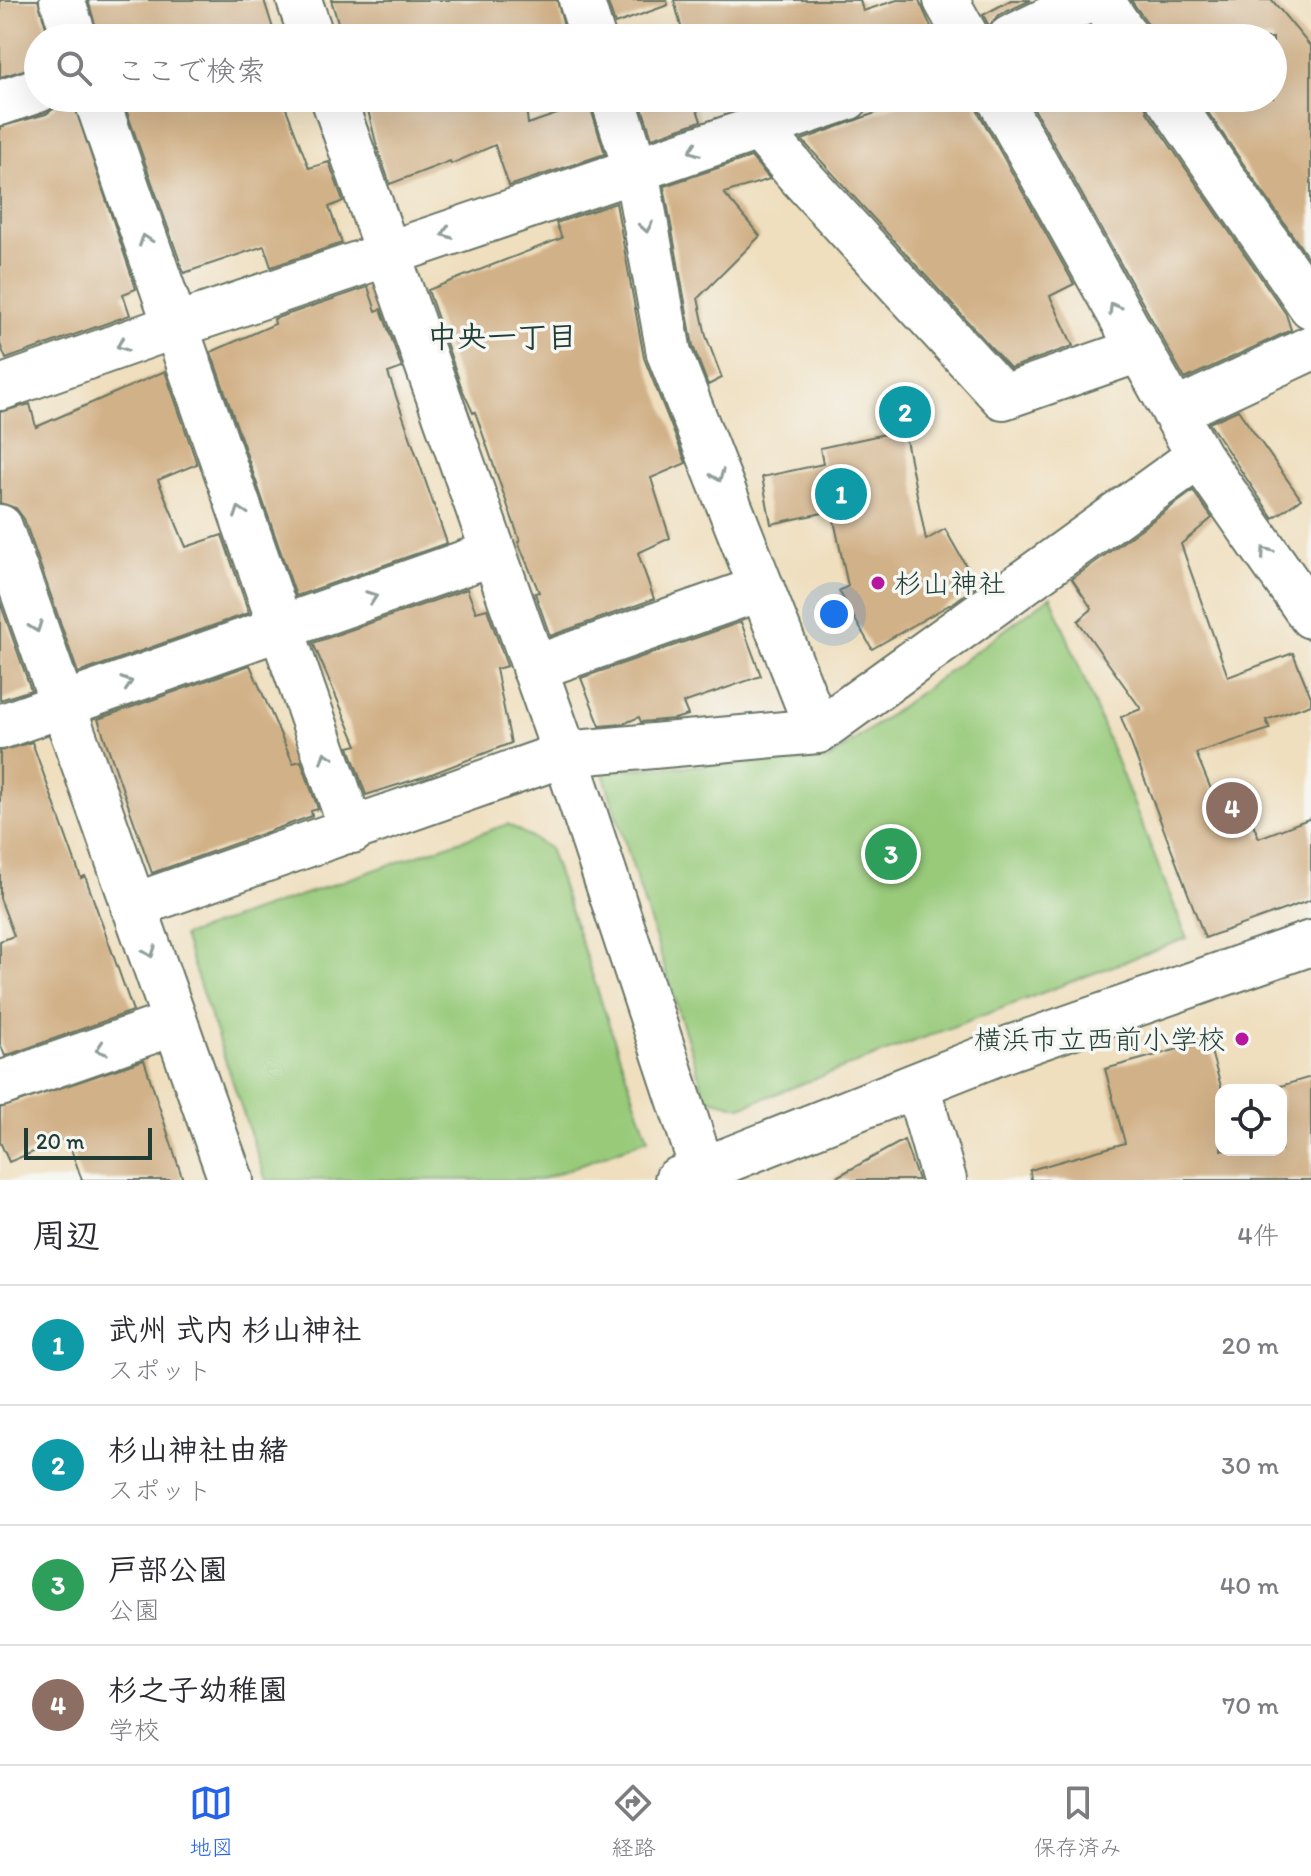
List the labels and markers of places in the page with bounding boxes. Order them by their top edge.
pin: 2 [879,382,931,442]
pin: 1 [815,464,867,524]
place label: 杉山神社 [894,566,1006,600]
marker: 杉山神社 [869,574,887,592]
pin: 4 [1206,778,1258,838]
pin: 3 [865,824,917,884]
place label: 横浜市立西前小学校 [974,1022,1226,1056]
marker: 横浜市立西前小学校 [1233,1030,1251,1048]

